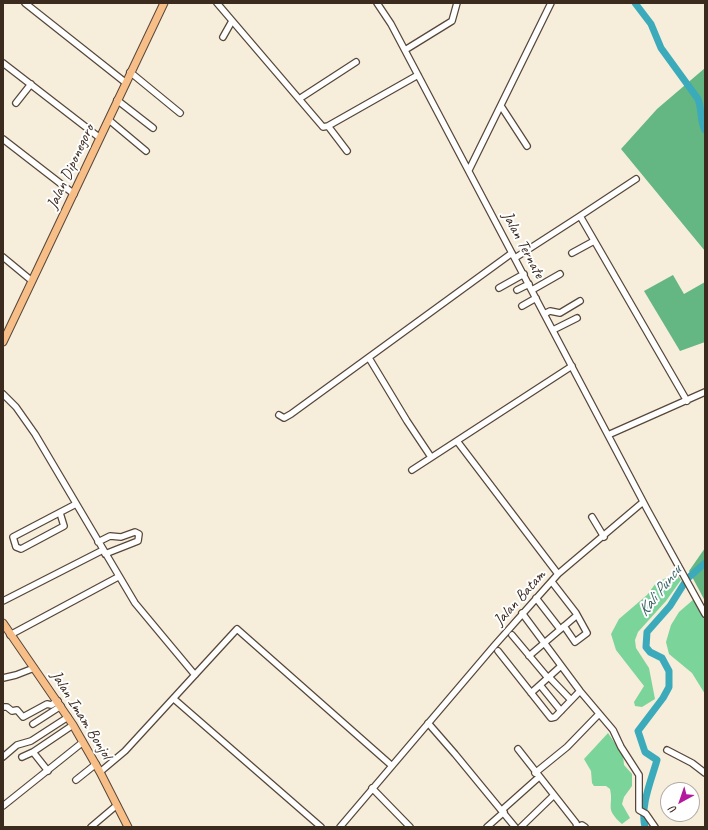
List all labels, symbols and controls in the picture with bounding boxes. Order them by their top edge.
street label: Jalan Diponegoro [43,122,99,212]
street label: Jalan Ternate [497,208,549,282]
water label: Kali Puncu [634,561,686,621]
street label: Jalan Batam [490,566,550,630]
street label: Jalan Imam Bonjol [46,667,116,763]
north arrow [660,782,700,822]
text: U [666,803,679,817]

